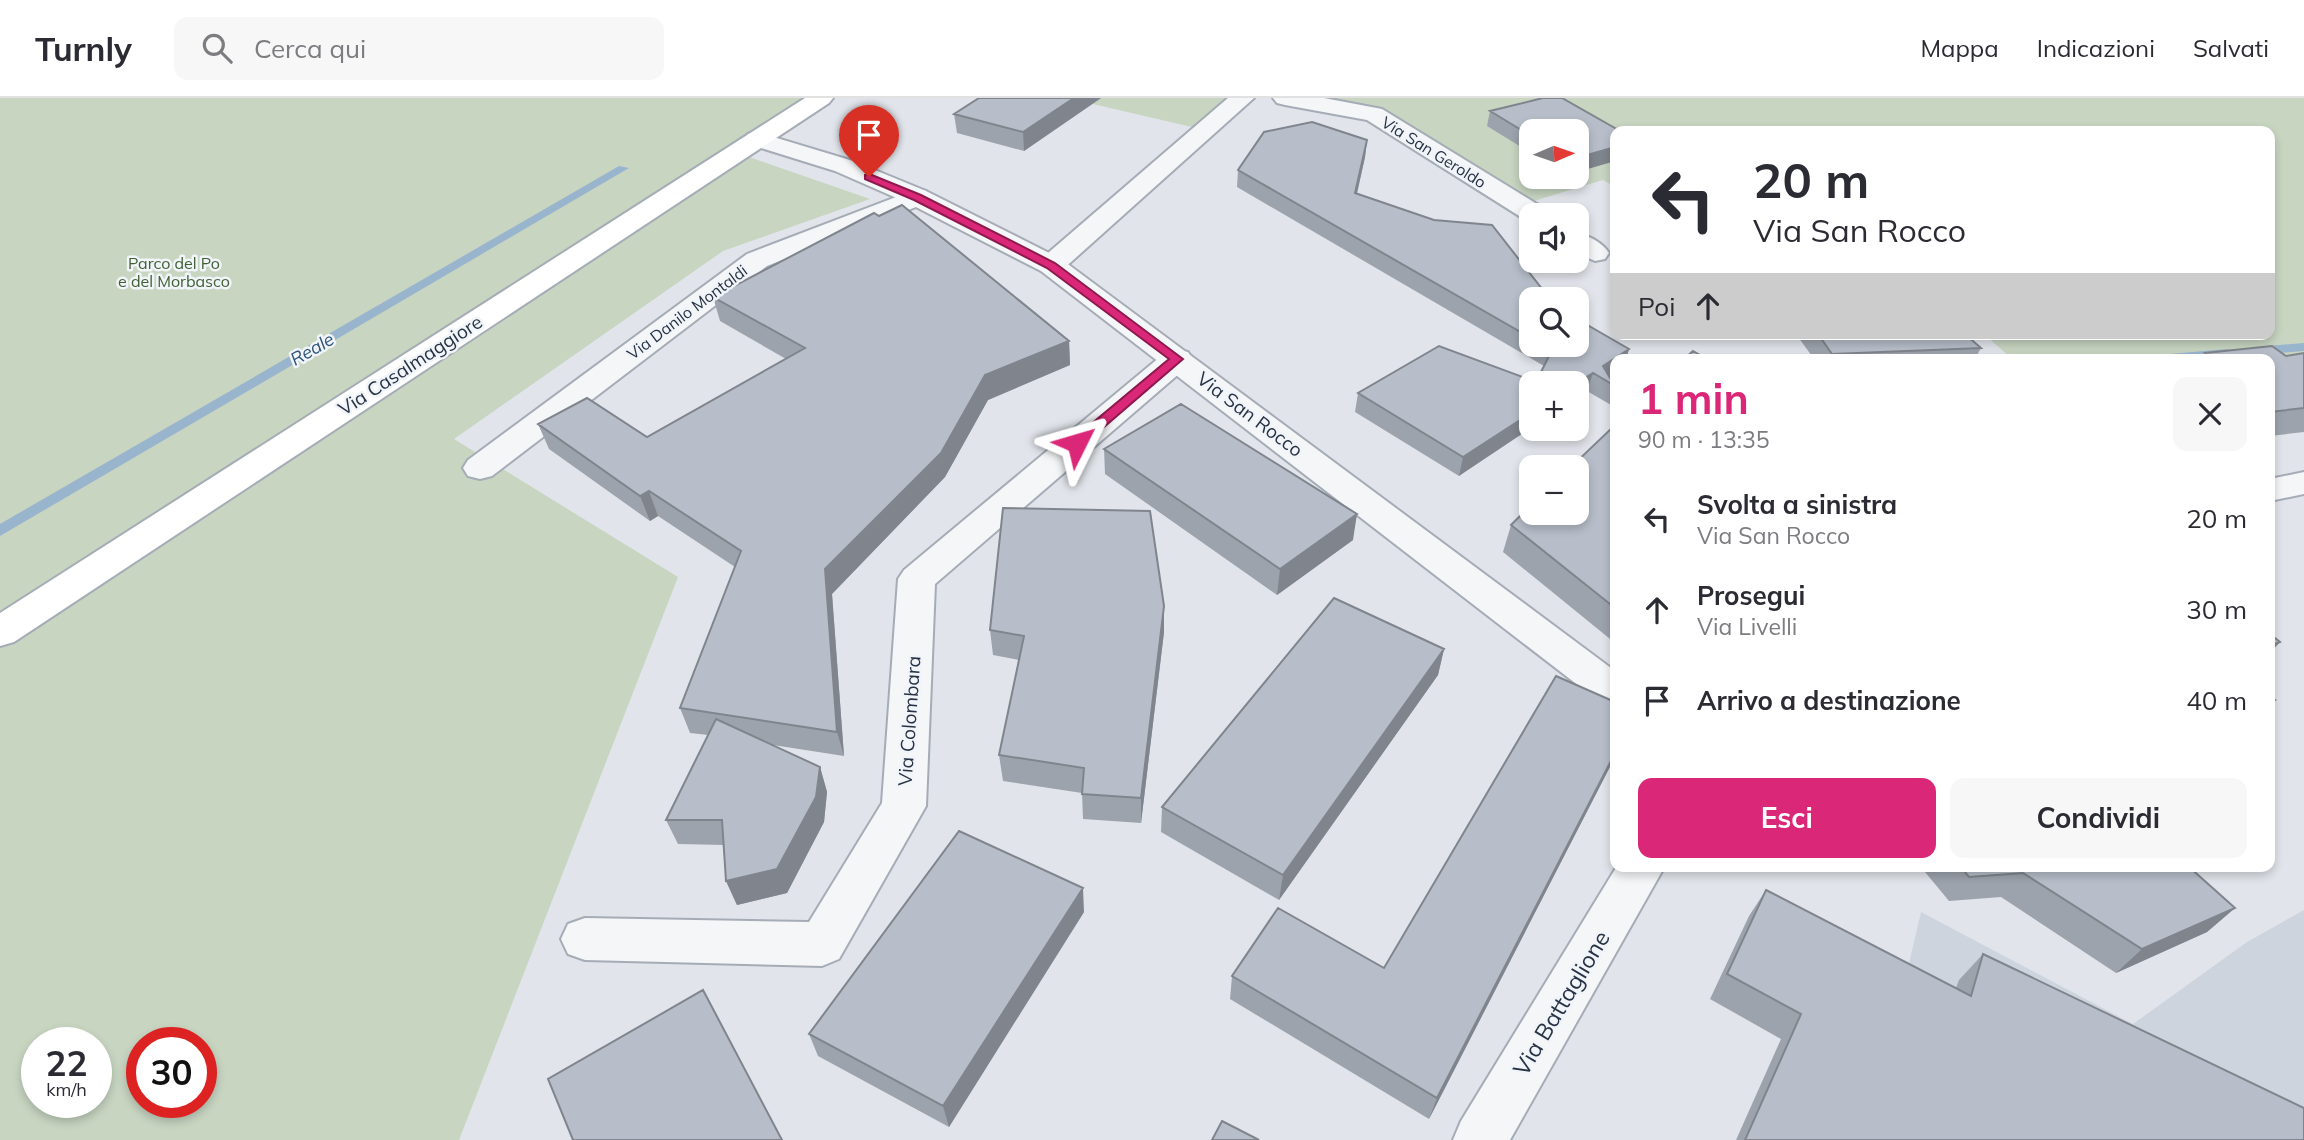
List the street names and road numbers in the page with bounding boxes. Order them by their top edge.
street label: Via San Geroldo [1378,112,1490,192]
street label: Via Danilo Montaldi [623,260,751,364]
street label: Via Casalmaggiore [333,309,487,421]
street label: Via San Rocco [1192,366,1308,462]
street label: Via Colombara [892,655,926,787]
street label: Via Battaglione [1506,925,1616,1081]

